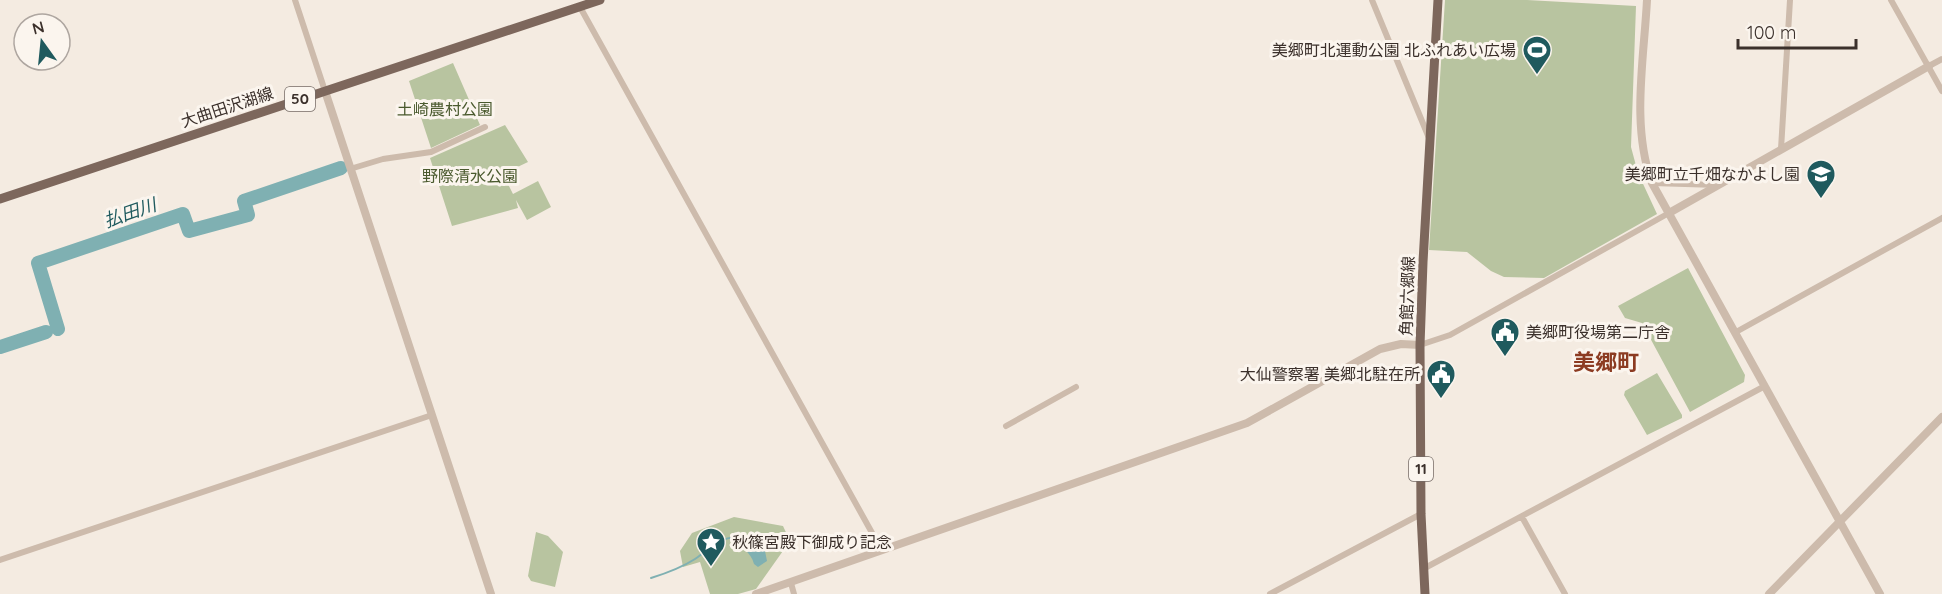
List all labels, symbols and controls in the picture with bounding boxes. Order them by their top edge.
north arrow [12,12,72,72]
scale bar [1738,12,1856,50]
text: N [30,16,46,39]
text: 100 m [1747,21,1796,44]
sports icon: 美郷町北運動公園 北ふれあい広場 [1521,34,1553,76]
place label: 美郷町北運動公園 北ふれあい広場 [1272,40,1516,60]
street label: 大曲田沢湖線 [178,83,276,131]
road number: 50 [285,87,315,111]
park label: 土崎農村公園 [397,99,493,119]
school or university icon: 美郷町立千畑なかよし園 [1805,158,1837,200]
place label: 美郷町立千畑なかよし園 [1625,164,1800,184]
park label: 野際清水公園 [422,166,518,186]
water label: 払田川 [101,192,161,232]
street label: 角館六郷線 [1396,256,1418,336]
public building icon: 美郷町役場第二庁舎 [1489,316,1521,358]
place label: 美郷町役場第二庁舎 [1526,322,1670,342]
district label: 美郷町 [1573,348,1639,376]
public building icon: 大仙警察署 美郷北駐在所 [1425,358,1457,400]
place label: 大仙警察署 美郷北駐在所 [1240,364,1420,384]
road number: 11 [1409,457,1433,481]
place icon: 秋篠宮殿下御成り記念 [695,526,727,568]
place label: 秋篠宮殿下御成り記念 [732,532,892,552]

